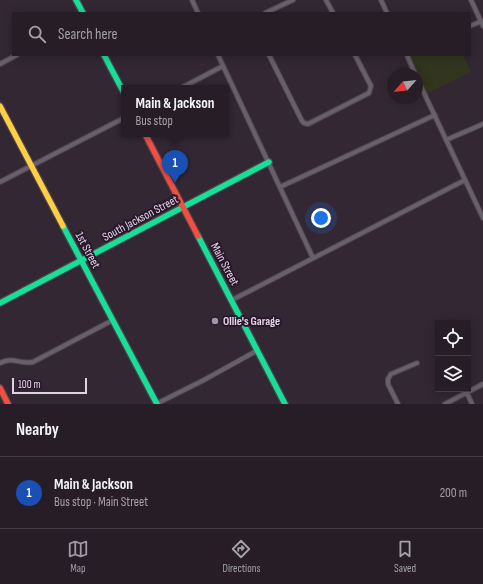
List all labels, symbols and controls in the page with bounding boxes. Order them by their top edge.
search box [12,12,471,56]
icon: search [26,23,48,45]
text: Search here [58,25,118,44]
north arrow [387,68,423,104]
popup [121,85,229,137]
text: Main & Jackson [136,94,214,113]
text: Bus stop [136,113,173,129]
pin: 1 [162,150,188,183]
street label: South Jackson Street [100,192,181,245]
your location [311,208,331,228]
street label: 1st Street [72,229,104,271]
street label: Main Street [207,240,242,289]
place label: Ollie's Garage [223,314,280,329]
marker: Ollie's Garage [210,316,220,326]
map controls [435,320,471,392]
button: locate [435,320,471,356]
button: layers [435,356,471,392]
scale bar [12,376,87,395]
text: 100 m [18,378,40,391]
text: Nearby [16,420,59,440]
text: Main & Jackson [54,475,133,494]
text: 1 [26,485,32,501]
text: 200 m [440,485,467,501]
text: Bus stop · Main Street [54,494,148,510]
tab: Map [67,538,89,575]
tab: Directions [223,538,260,575]
tab: Saved [394,538,416,575]

